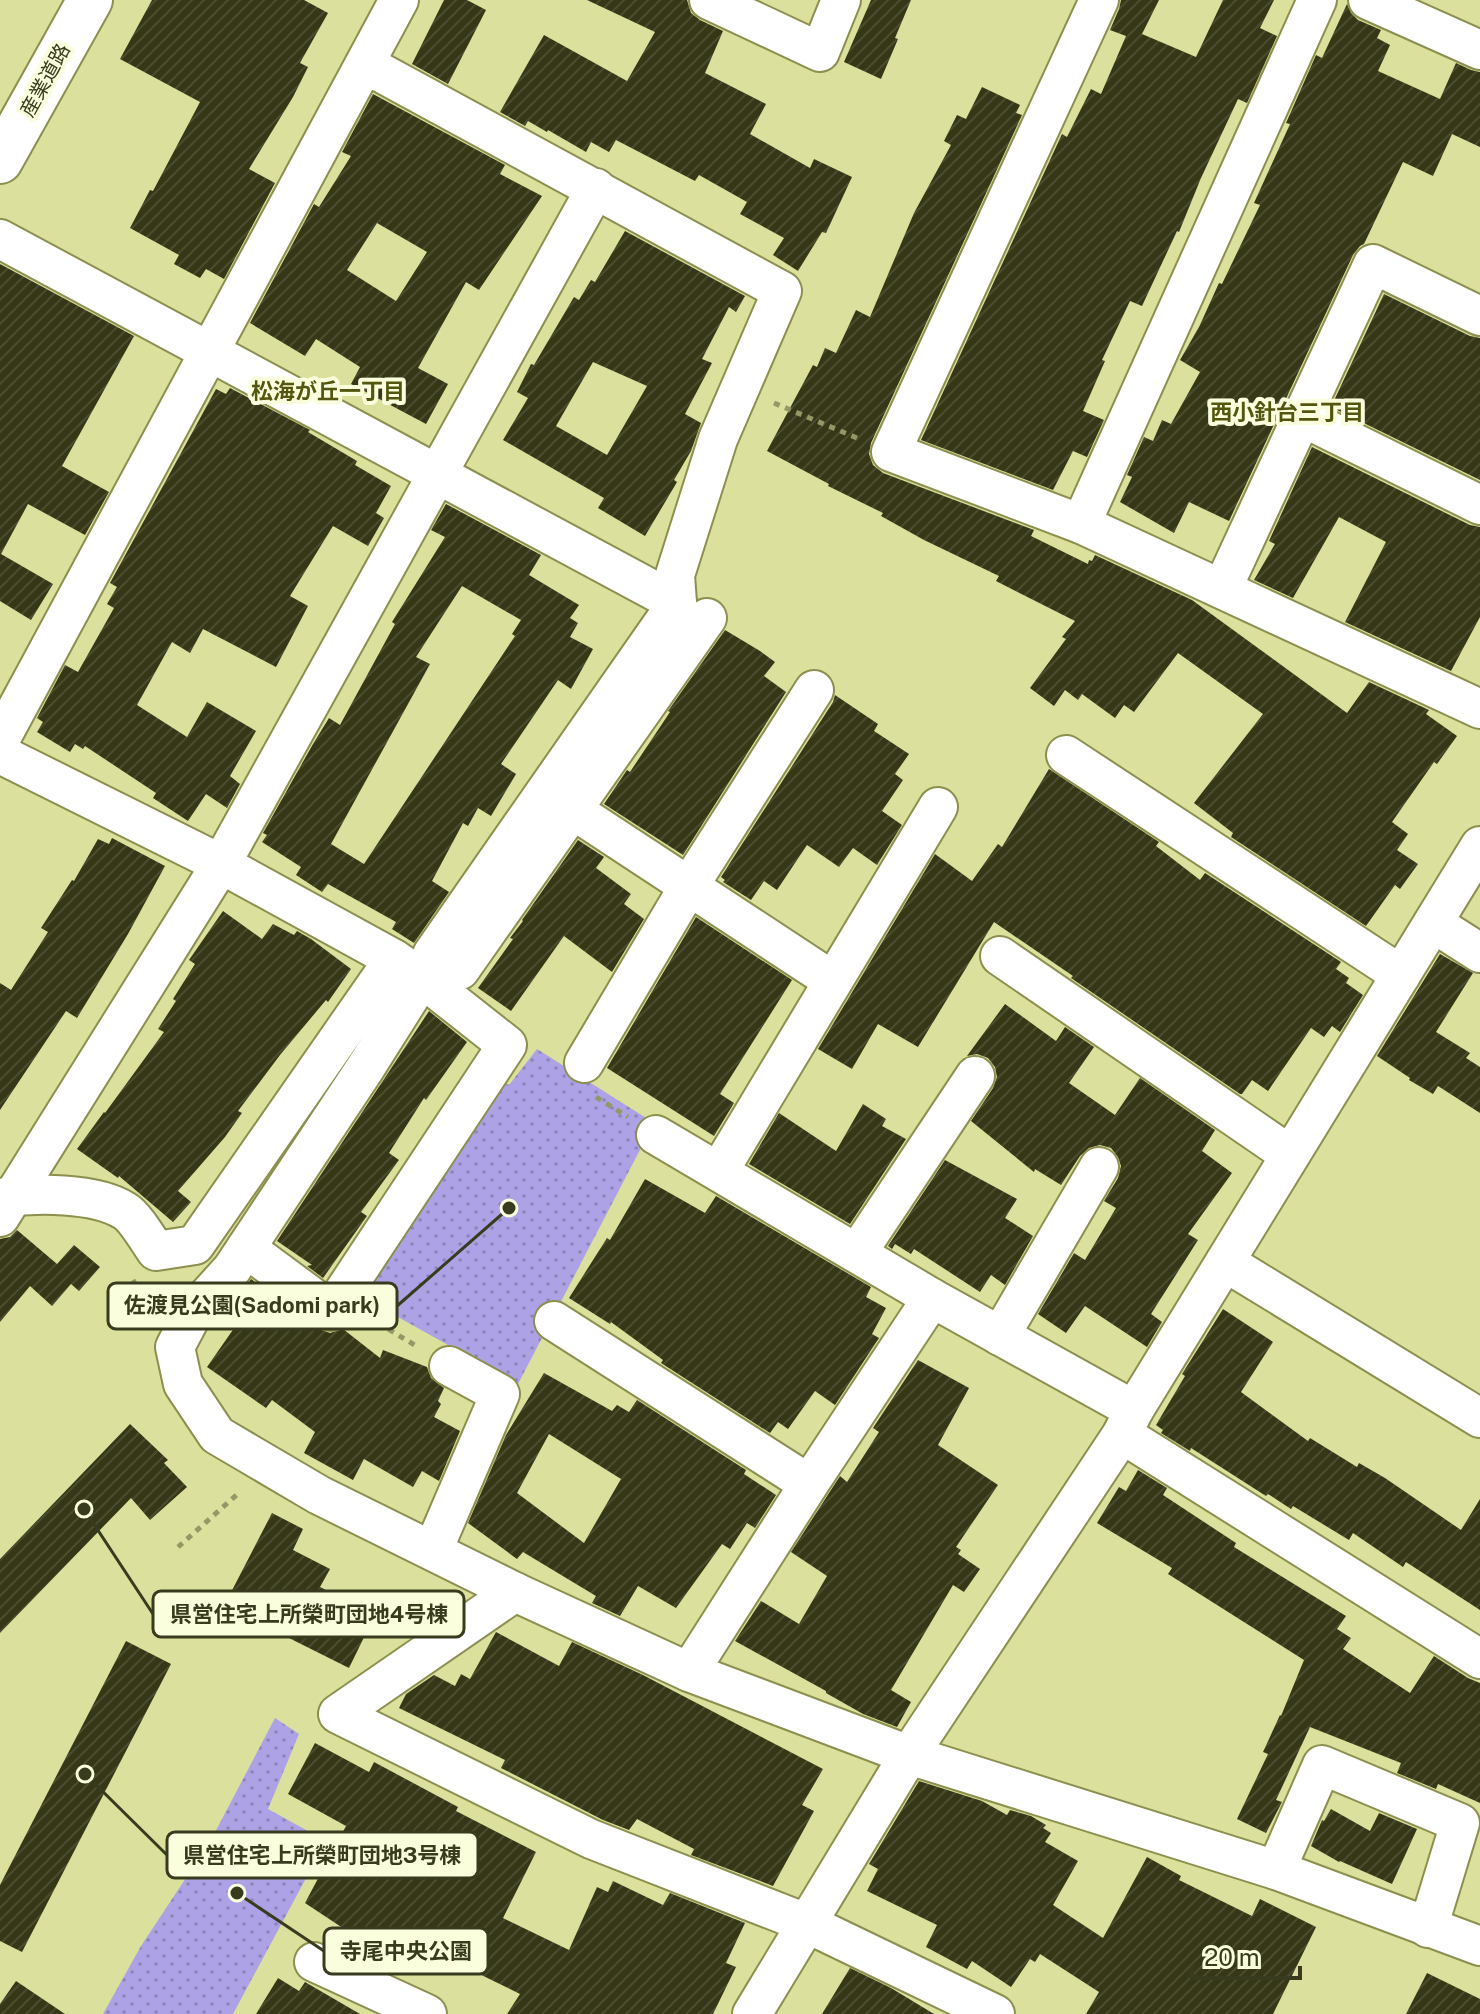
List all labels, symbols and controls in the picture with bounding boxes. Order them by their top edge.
street label: 産業道路 [15,39,75,121]
district label: 松海が丘一丁目 [251,378,405,404]
district label: 西小針台三丁目 [1210,399,1364,425]
callout: 佐渡見公園(Sadomi park) [108,1283,397,1329]
text: 佐渡見公園(Sadomi park) [124,1292,380,1318]
callout: 県営住宅上所榮町団地4号棟 [153,1591,464,1637]
text: 県営住宅上所榮町団地4号棟 [170,1601,448,1627]
callout: 県営住宅上所榮町団地3号棟 [167,1832,478,1878]
text: 県営住宅上所榮町団地3号棟 [183,1842,461,1868]
callout: 寺尾中央公園 [324,1928,488,1974]
scale bar [1192,1930,1300,1980]
text: 寺尾中央公園 [340,1938,472,1964]
text: 20 m [1204,1943,1260,1971]

